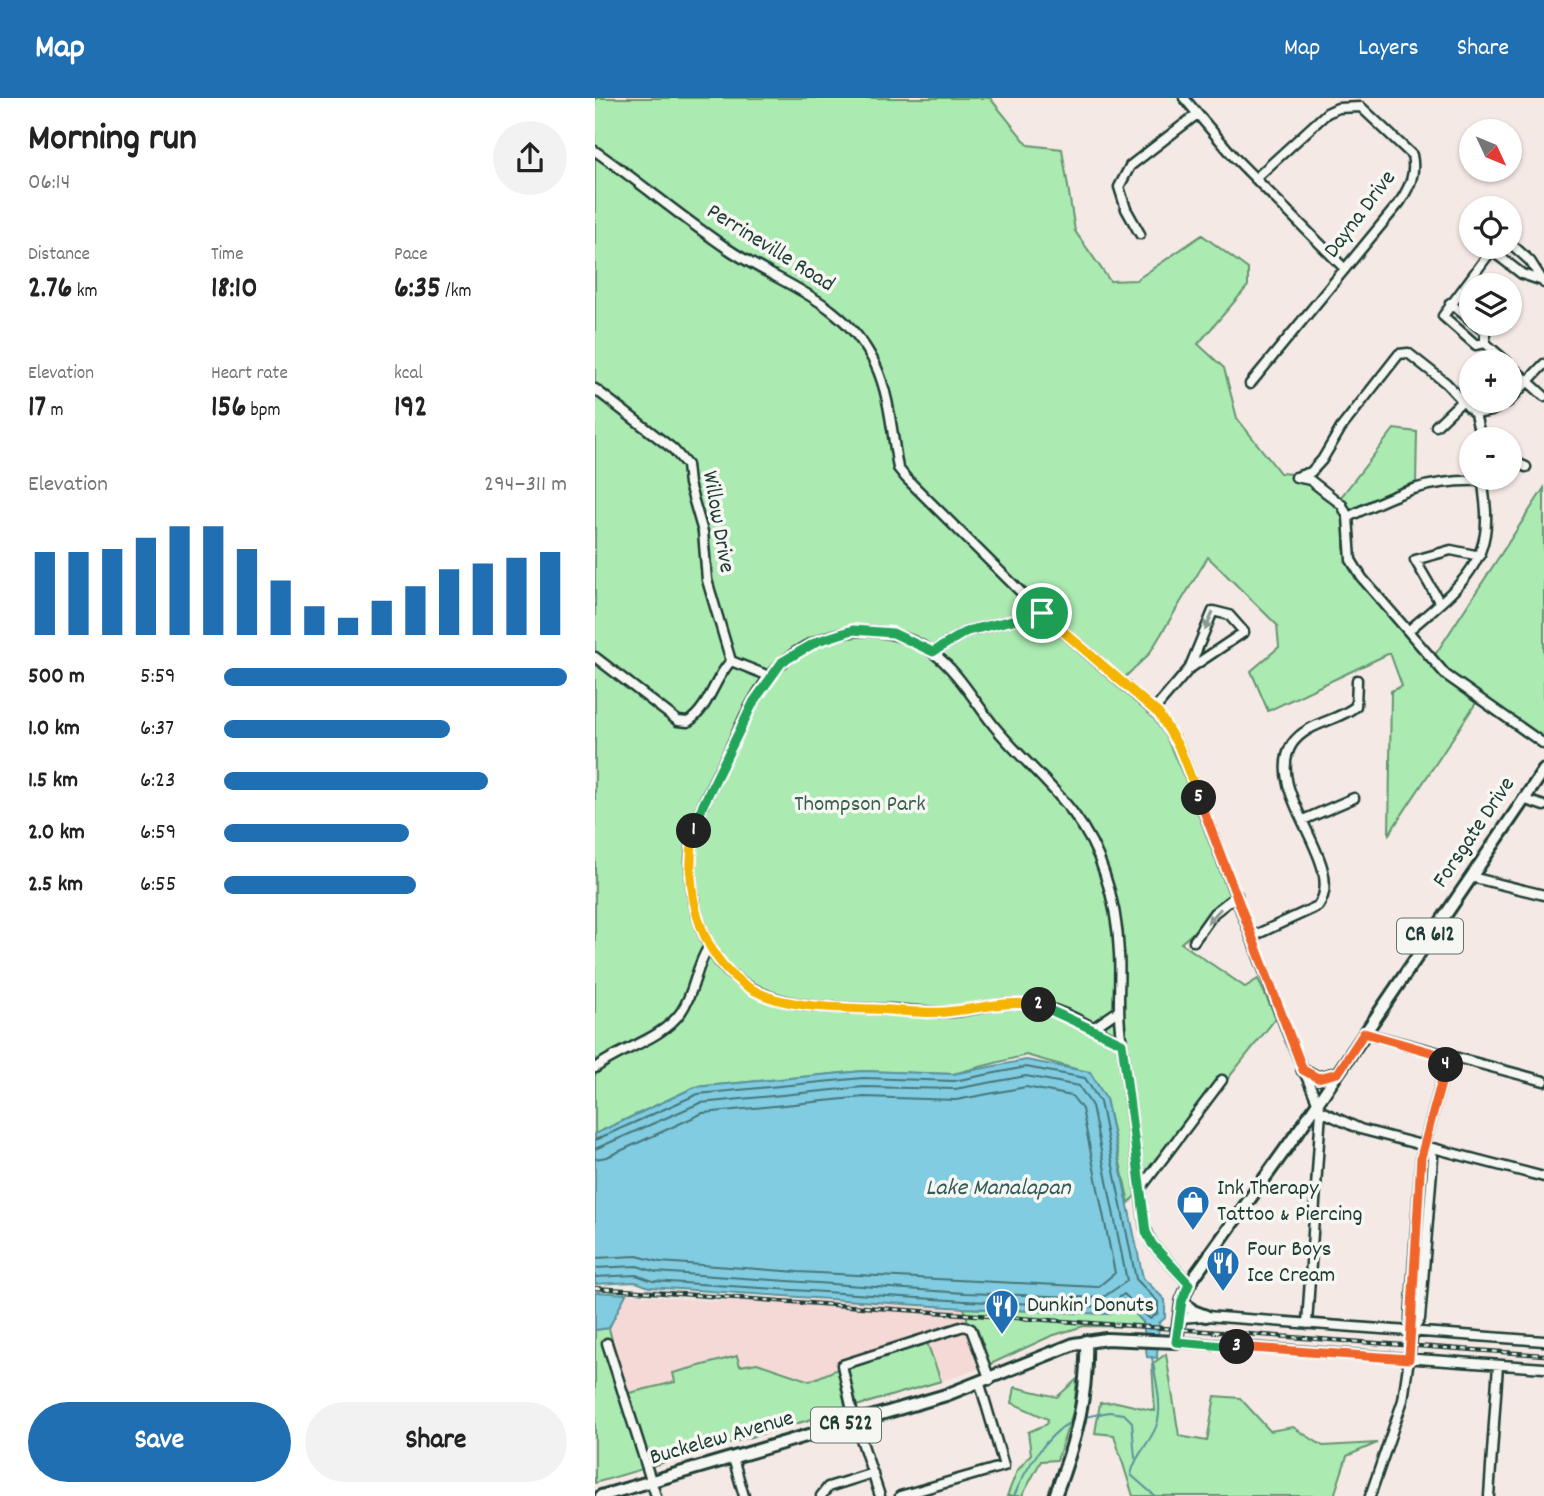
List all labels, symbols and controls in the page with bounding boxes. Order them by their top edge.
text: Map [35,26,85,73]
text: Map [1284,32,1320,66]
text: Layers [1358,32,1419,66]
text: Share [1457,32,1509,66]
text: Morning run [28,113,197,168]
north arrow [1459,119,1523,182]
map controls [1459,119,1522,490]
button: share [493,121,567,195]
street label: Dayna Drive [1317,164,1405,266]
text: 06:14 [28,167,70,200]
street label: Perrineville Road [699,196,841,302]
button: locate [1459,196,1522,259]
text: Distance [28,242,90,269]
text: Time [211,242,244,269]
text: Pace [394,242,428,269]
text: 2.76 [28,269,72,312]
text: 18:10 [211,269,258,312]
text: 6:35 [394,269,441,312]
button: layers [1459,273,1522,336]
text: km [72,279,97,306]
text: /km [441,279,472,306]
button: + [1459,350,1522,413]
text: Elevation [28,361,94,388]
text: Heart rate [211,361,288,388]
text: kcal [394,361,423,388]
text: 17 [28,388,46,431]
text: 156 [211,388,246,431]
text: 192 [394,388,427,431]
text: m [46,398,63,425]
text: bpm [246,398,281,425]
button: − [1459,427,1522,490]
street label: Willow Drive [692,468,742,576]
text: Elevation [28,469,108,502]
text: 294–311 m [484,469,567,502]
pin [1012,583,1072,643]
icon: arrive [1023,594,1061,632]
one-way arrow [1203,611,1215,631]
text: 500 m [28,661,85,694]
text: 5:59 [140,661,176,694]
text: 1.0 km [28,713,80,746]
text: 6:37 [140,713,174,746]
text: 1.5 km [28,765,78,798]
text: 6:23 [140,765,175,798]
street label: Forsgate Drive [1426,771,1524,895]
pin: 5 [1181,780,1217,816]
text: 5 [1194,784,1203,811]
park label: Thompson Park [794,789,926,822]
pin: 1 [677,814,711,848]
text: 2.0 km [28,817,85,850]
text: 6:59 [140,817,176,850]
text: 1 [691,817,696,844]
text: 2.5 km [28,869,83,902]
text: 6:55 [140,869,176,902]
one-way arrow [1206,907,1222,924]
road number: CR 612 [1397,918,1463,954]
pin: 2 [1021,988,1057,1023]
text: 2 [1034,991,1043,1018]
pin: 4 [1429,1048,1463,1082]
text: 4 [1442,1051,1449,1078]
water label: Lake Manalapan [925,1172,1071,1206]
place label: Ink Therapy Tattoo & Piercing [1217,1173,1363,1232]
shop icon: Ink Therapy Tattoo & Piercing [1174,1183,1212,1232]
place label: Four Boys Ice Cream [1247,1234,1335,1293]
restaurant icon: Four Boys Ice Cream [1204,1244,1242,1293]
restaurant icon: Dunkin' Donuts [983,1287,1021,1336]
place label: Dunkin' Donuts [1027,1290,1154,1323]
pin: 3 [1219,1330,1255,1364]
text: 3 [1232,1333,1241,1360]
button: Save [28,1402,291,1482]
button: Share [305,1402,567,1482]
street label: Buckelew Avenue [646,1403,798,1475]
road number: CR 522 [811,1408,881,1442]

